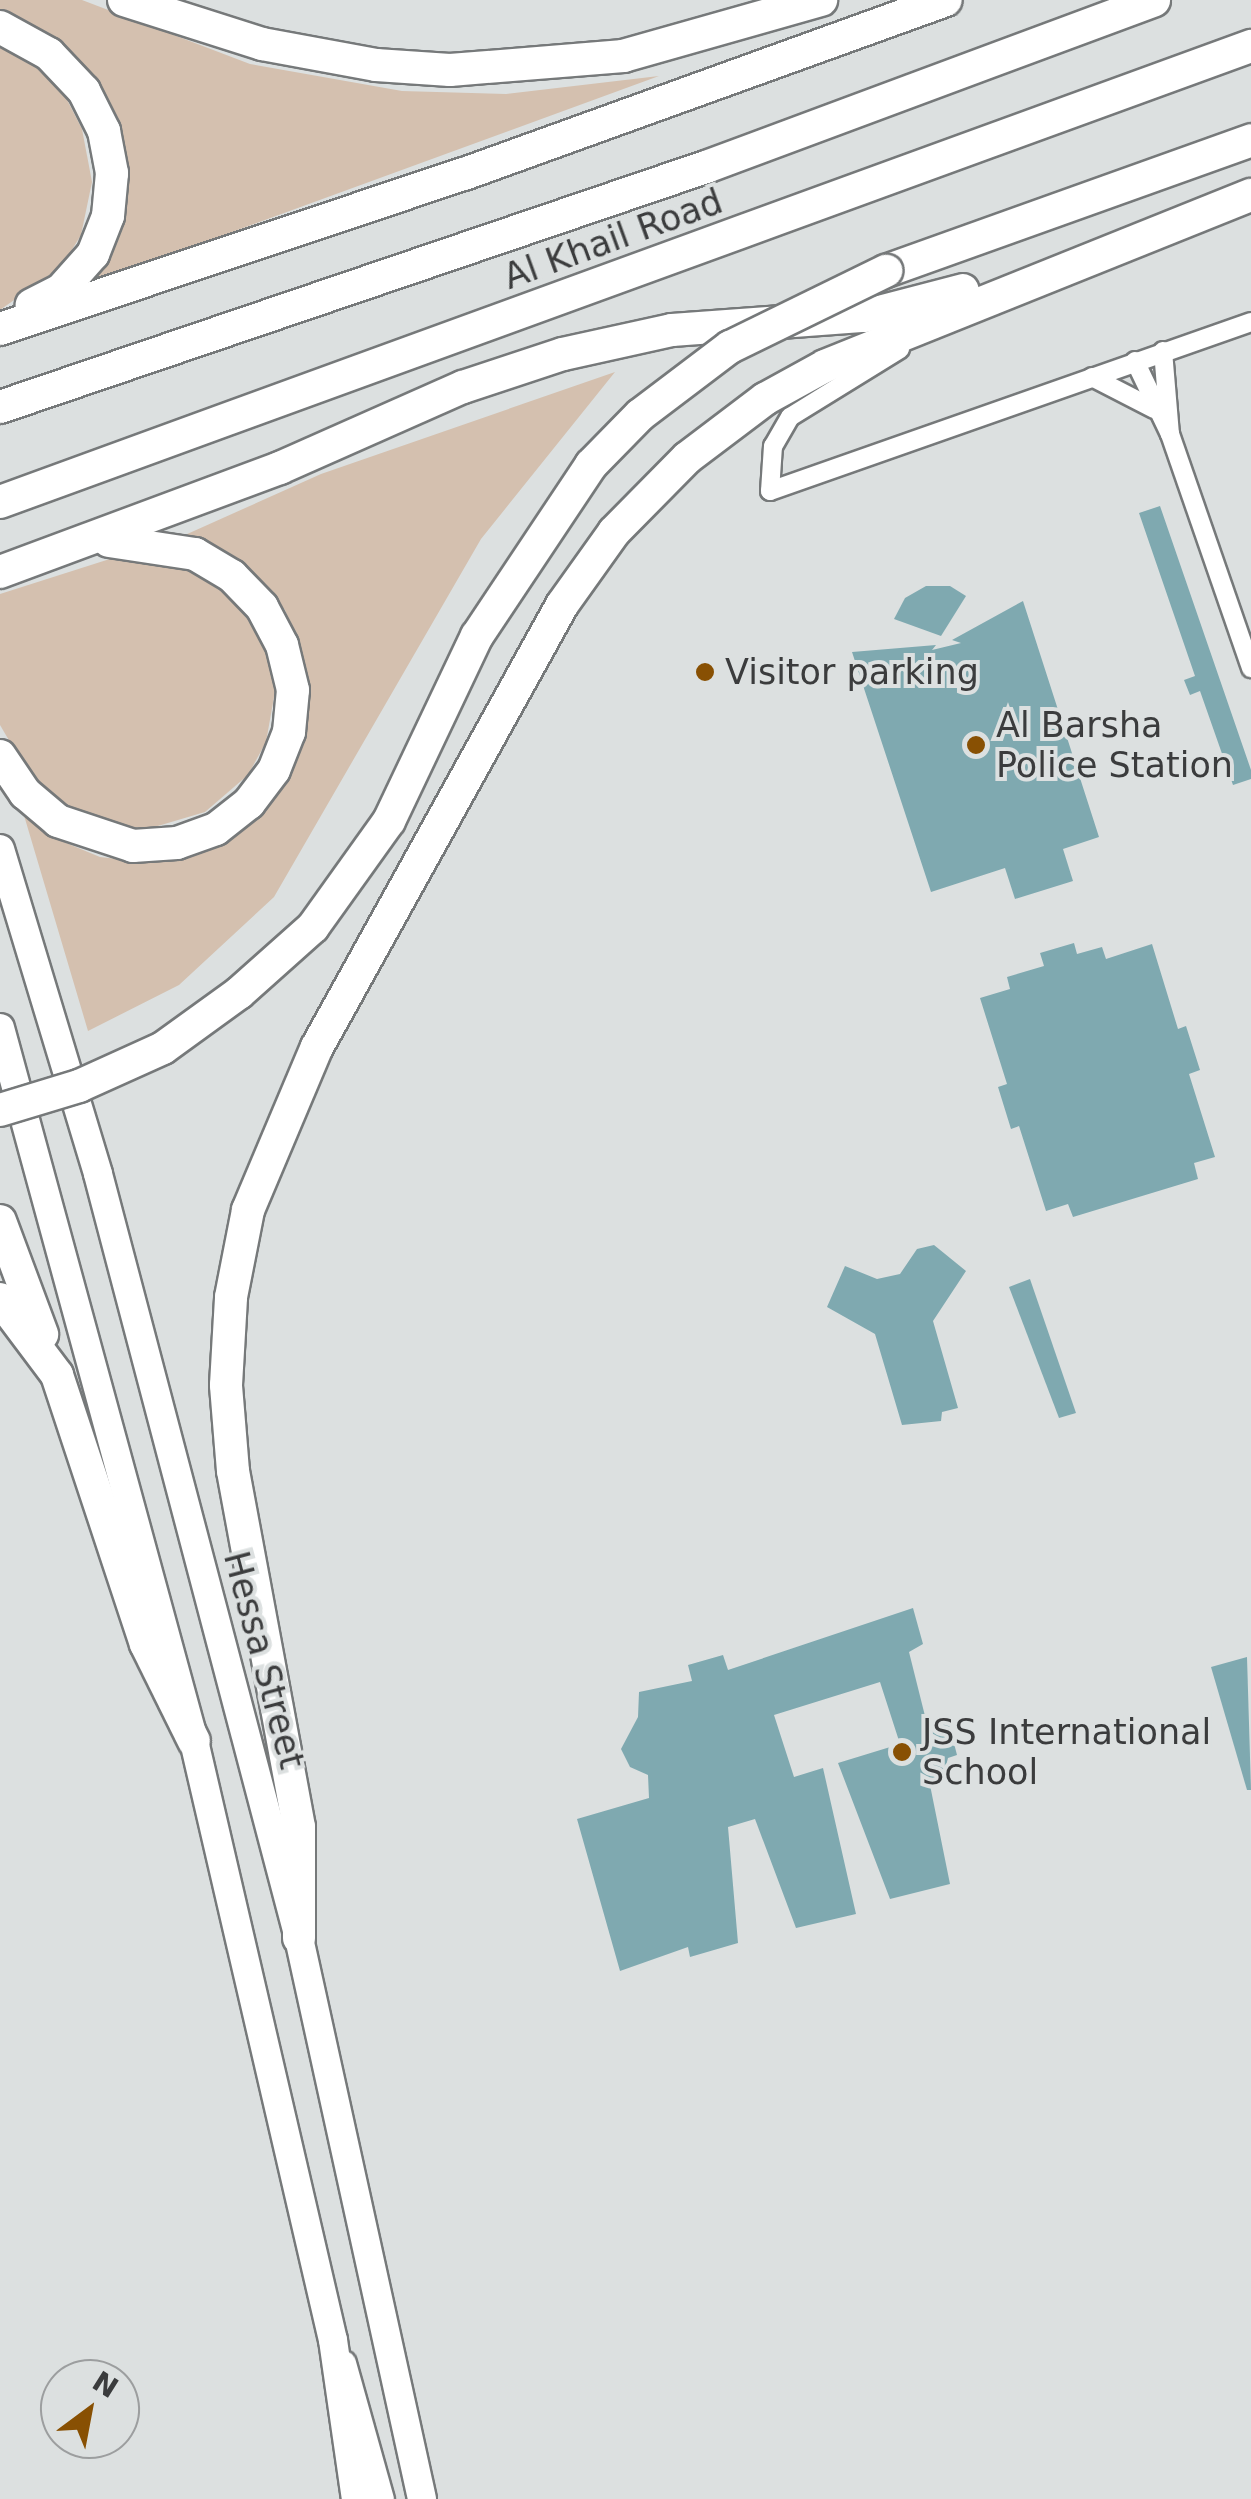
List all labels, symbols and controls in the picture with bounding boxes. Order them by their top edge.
street label: Al Khail Road [498,180,728,298]
place label: Visitor parking [725,651,979,693]
marker: Visitor parking [694,661,716,683]
place label: Al Barsha Police Station [996,704,1233,786]
marker: Al Barsha Police Station [965,734,987,756]
street label: Hessa Street [215,1547,313,1773]
place label: JSS International School [922,1711,1211,1793]
marker: JSS International School [891,1741,913,1763]
north arrow [40,2359,140,2459]
text: N [86,2365,124,2405]

